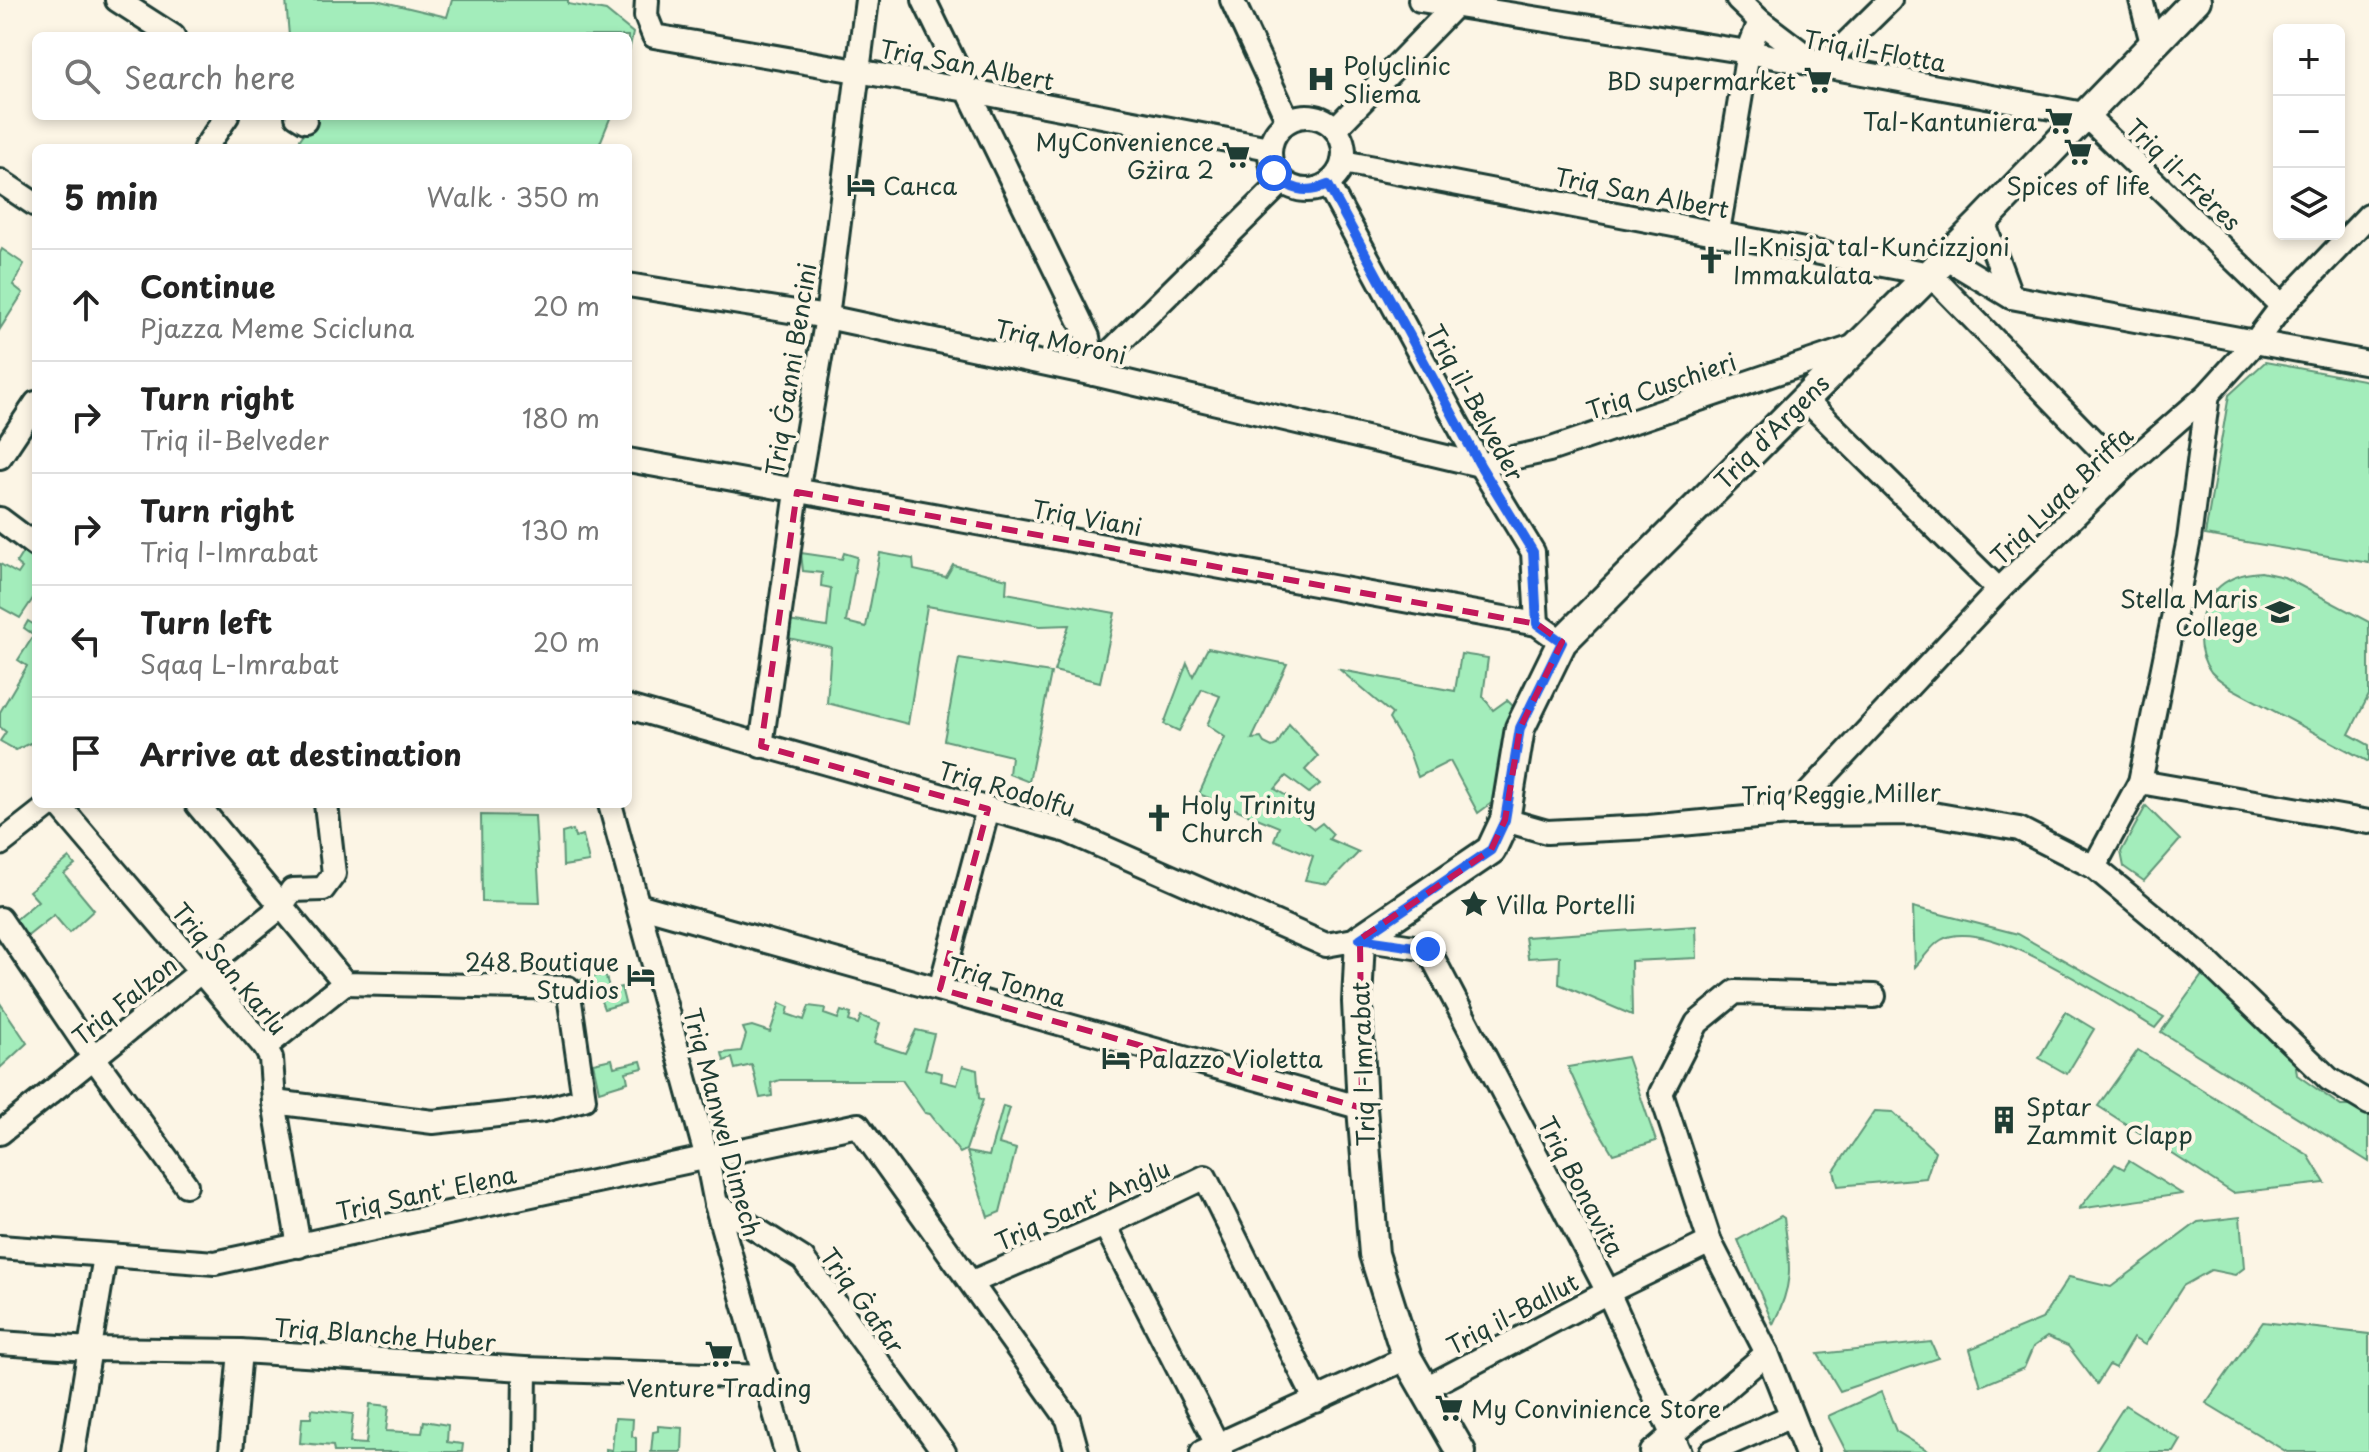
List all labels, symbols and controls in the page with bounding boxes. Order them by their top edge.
street label: Triq il-Flotta [1801,20,1949,80]
map controls [2273,24,2345,240]
button: + [2273,24,2345,96]
street label: Triq San Albert [877,29,1057,99]
search box [32,32,632,120]
place label: Polyclinic Sliema [1343,47,1451,111]
icon: search [60,54,104,98]
text: Search here [124,54,296,99]
place label: BD supermarket [1606,62,1796,98]
hospital icon: Polyclinic Sliema [1306,64,1336,94]
supermarket icon: BD supermarket [1803,65,1833,95]
button: − [2273,96,2345,168]
place label: Tal-Kantuniera [1863,103,2037,139]
supermarket icon: Tal-Kantuniera [2044,106,2074,136]
street label: Triq il-Frères [2118,110,2250,238]
place label: MyConvenience Gżira 2 [1035,123,1214,187]
supermarket icon: Spices of life [2063,137,2093,167]
supermarket icon: MyConvenience Gżira 2 [1221,140,1251,170]
route start [1256,155,1292,191]
street label: Triq San Albert [1552,157,1732,227]
place label: Санса [883,167,957,203]
place label: Spices of life [2006,167,2150,203]
button: layers [2273,168,2345,240]
text: 5 min [64,170,158,222]
hotel icon: Санса [846,170,876,200]
text: Walk · 350 m [427,177,600,216]
place label: Il-Knisja tal-Kunċizzjoni Immakulata [1733,228,2010,292]
church icon: Il-Knisja tal-Kunċizzjoni Immakulata [1696,245,1726,275]
street label: Triq Ġanni Bencini [755,260,825,478]
text: Continue [140,263,275,308]
icon: ahead [64,283,108,327]
text: 20 m [533,286,600,325]
text: Pjazza Meme Scicluna [140,308,414,347]
street label: Triq Moroni [992,309,1130,373]
street label: Triq il-Belveder [1418,317,1534,487]
street label: Triq Cuschieri [1581,343,1741,427]
street label: Triq d'Argens [1705,365,1837,497]
text: Turn right [140,375,295,420]
icon: right [64,395,108,439]
text: 180 m [522,398,600,437]
street label: Triq Luqa Briffa [1982,417,2140,573]
text: Triq il-Belveder [140,420,329,459]
text: Turn right [140,487,295,532]
street label: Triq Viani [1029,490,1145,544]
icon: right [64,507,108,551]
text: 130 m [521,510,600,549]
text: Triq l-Imrabat [140,532,318,571]
place label: Stella Maris College [2120,580,2258,644]
school or university icon: Stella Maris College [2265,597,2295,627]
text: Turn left [140,599,272,644]
icon: left [64,619,108,663]
text: 20 m [533,622,600,661]
text: Sqaq L-Imrabat [140,644,339,683]
icon: arrive [64,731,108,775]
text: Arrive at destination [140,731,462,776]
street label: Triq Rodolfu [934,751,1080,825]
street label: Triq Reggie Miller [1741,773,1942,813]
place label: Holy Trinity Church [1181,786,1316,850]
church icon: Holy Trinity Church [1144,803,1174,833]
place label: Villa Portelli [1496,886,1636,922]
place icon: Villa Portelli [1459,889,1489,919]
street label: Triq San Karlu [164,894,296,1042]
route end [1410,931,1446,967]
place label: 248 Boutique Studios [465,943,619,1007]
street label: Triq Falzon [64,946,184,1054]
street label: Triq Tonna [944,947,1071,1015]
hotel icon: 248 Boutique Studios [626,960,656,990]
street label: Triq l-Imrabat [1341,981,1383,1147]
street label: Triq Manwel Dimech [675,1004,771,1240]
place label: Palazzo Violetta [1138,1040,1323,1076]
hotel icon: Palazzo Violetta [1101,1043,1131,1073]
place label: Sptar Zammit Clapp [2026,1088,2193,1152]
building icon: Sptar Zammit Clapp [1989,1105,2019,1135]
street label: Triq Bonavita [1530,1109,1634,1263]
street label: Triq Sant' Anġlu [989,1149,1175,1259]
street label: Triq Sant' Elena [333,1155,519,1229]
street label: Triq Ġafar [812,1240,914,1361]
street label: Triq il-Ballut [1440,1263,1584,1363]
street label: Triq Blanche Huber [273,1308,498,1360]
supermarket icon: Venture Trading [704,1339,734,1369]
place label: Venture Trading [626,1369,812,1405]
place label: My Convinience Store [1471,1390,1721,1426]
supermarket icon: My Convinience Store [1434,1393,1464,1423]

